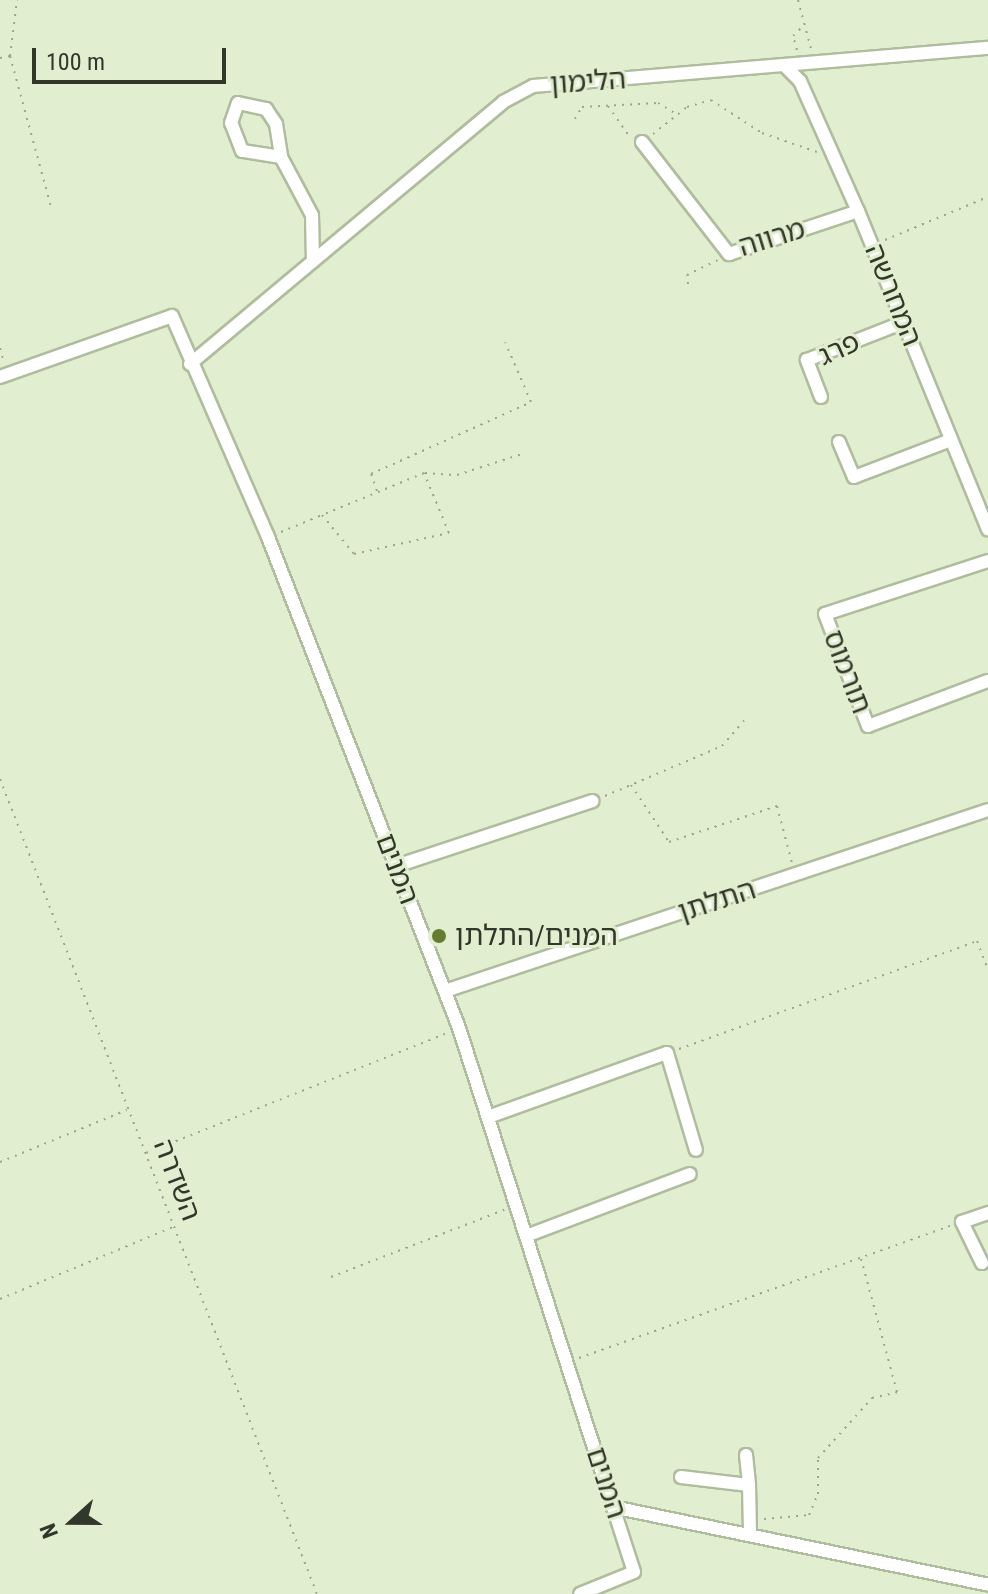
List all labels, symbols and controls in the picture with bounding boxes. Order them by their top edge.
scale bar [36,32,230,82]
text: 100 m [46,48,105,76]
street label: הלימון [549,63,627,101]
street label: מרווה [735,212,809,264]
street label: המחרשה [857,239,929,351]
street label: פרג [813,325,865,373]
street label: תורמוס [816,626,878,718]
street label: המנים [368,829,426,909]
street label: התלתן [674,873,760,929]
place label: המנים/התלתן [455,919,618,953]
marker: המנים/התלתן [430,927,448,945]
street label: השדרה [146,1135,208,1225]
street label: המנים [579,1443,633,1523]
north arrow [32,1482,112,1562]
text: N [35,1520,63,1542]

